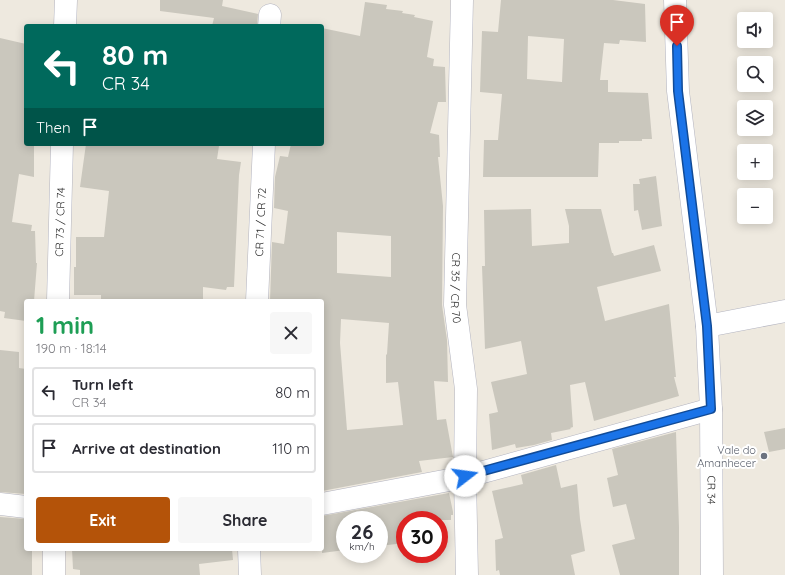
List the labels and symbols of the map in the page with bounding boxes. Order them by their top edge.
pin [660,5,694,46]
street label: CR 73 / CR 74 [52,187,68,257]
street label: CR 71 / CR 72 [252,187,269,257]
street label: CR 35 / CR 70 [448,252,464,324]
place label: Vale do Amanhecer [697,443,757,470]
marker: Vale do Amanhecer [759,451,769,461]
position arrow [444,455,486,497]
street label: CR 34 [704,475,719,505]
speed limit sign: 30 [396,511,448,563]

